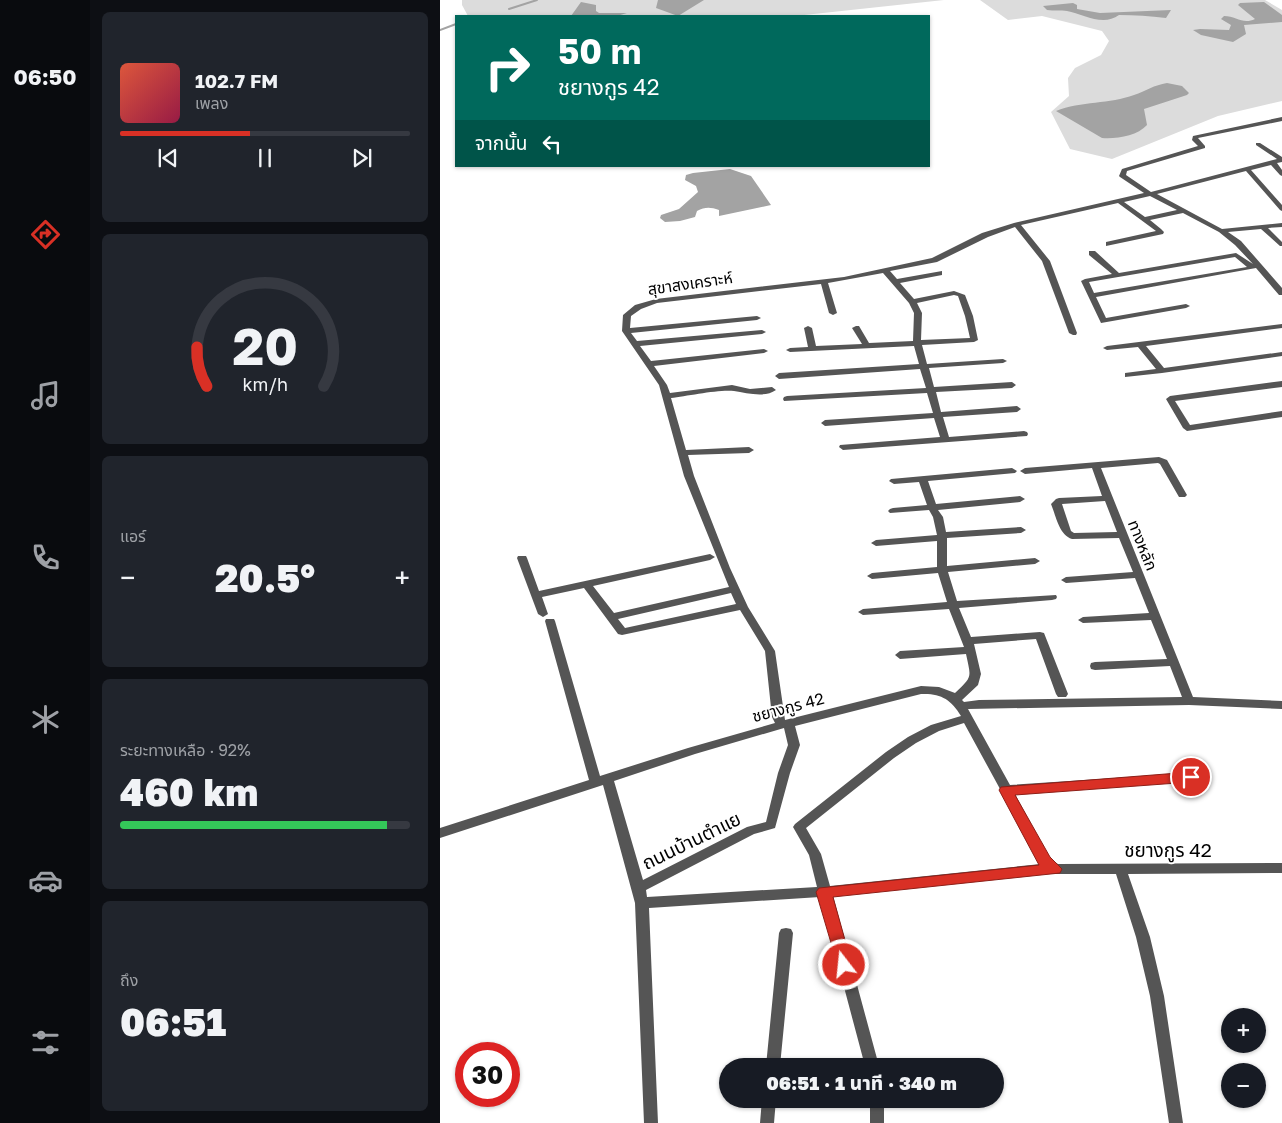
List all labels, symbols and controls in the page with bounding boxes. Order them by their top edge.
text: 50 m [558,30,641,72]
icon: right [475,35,540,100]
text: 06:50 [13,63,77,90]
text: 102.7 FM [195,69,278,92]
text: ชยางกูร 42 [558,73,660,100]
text: เพลง [195,93,228,113]
icon: left [538,130,566,158]
text: จากนั้น [475,131,528,154]
icon: previous [154,144,182,172]
icon: pause [251,144,279,172]
icon: next [348,144,376,172]
icon: directions [28,217,63,252]
street label: สุขาสงเคราะห์ [646,267,734,299]
text: 20 [232,314,298,376]
text: km/h [242,373,288,395]
icon: music [28,378,63,413]
street label: ทางหลัก [1124,517,1162,573]
text: แอร์ [120,526,146,546]
icon: phone [28,540,63,575]
text: 20.5° [215,555,315,600]
text: − [120,561,135,594]
text: + [395,561,410,594]
street label: ชยางกูร 42 [750,688,826,726]
icon: climate [28,702,63,737]
text: ระยะทางเหลือ · 92% [120,740,251,760]
pin [1170,756,1212,798]
icon: arrive [1177,763,1205,791]
text: 460 km [120,769,258,814]
street label: ถนนบ้านตำแย [638,806,744,874]
street label: ชยางกูร 42 [1124,838,1212,863]
icon: car [28,863,63,898]
position arrow [817,938,869,990]
text: ถึง [120,970,138,990]
text: 06:51 [120,999,226,1044]
map controls [1221,1008,1266,1108]
button: + [1221,1008,1266,1053]
icon: filters [28,1025,63,1060]
speed limit sign: 30 [455,1042,520,1107]
button: − [1221,1063,1266,1108]
text: 06:51 · 1 นาที · 340 m [766,1071,957,1094]

